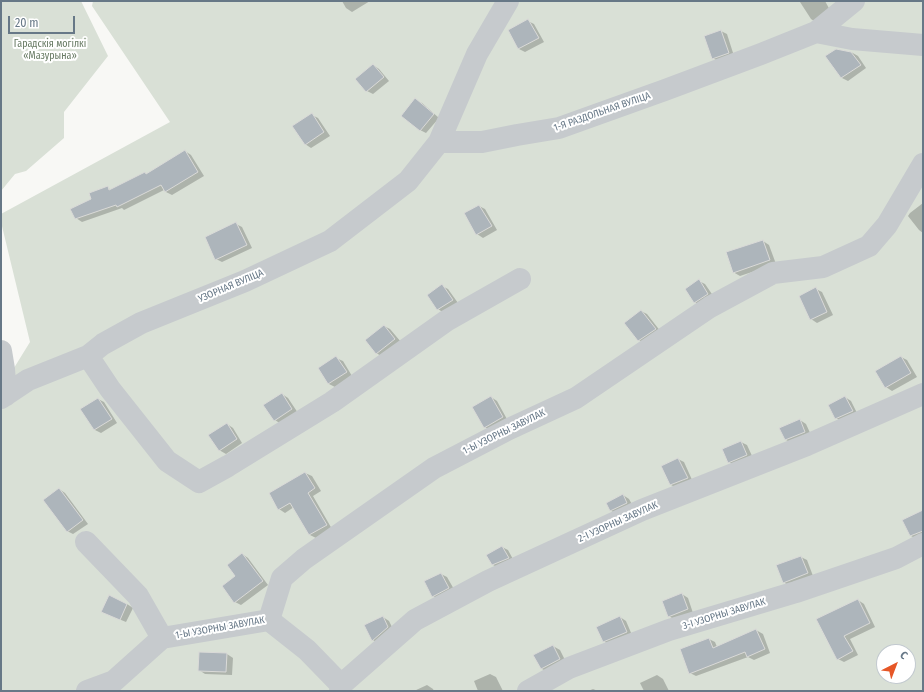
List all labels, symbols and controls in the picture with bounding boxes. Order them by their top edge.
scale bar [10,8,77,34]
text: 20 m [15,16,39,30]
park label: Гарадскія могілкі «Мазурына» [14,38,86,62]
street label: 1-Я РАЗДОЛЬНАЯ ВУЛІЦА [552,90,652,134]
street label: УЗОРНАЯ ВУЛІЦА [197,267,265,305]
street label: 1-Ы УЗОРНЫ ЗАВУЛАК [461,407,547,457]
street label: 2-І УЗОРНЫ ЗАВУЛАК [576,499,660,545]
street label: 3-І УЗОРНЫ ЗАВУЛАК [681,596,767,632]
street label: 1-Ы УЗОРНЫ ЗАВУЛАК [174,614,266,642]
north arrow [876,644,916,684]
text: С [897,649,910,662]

